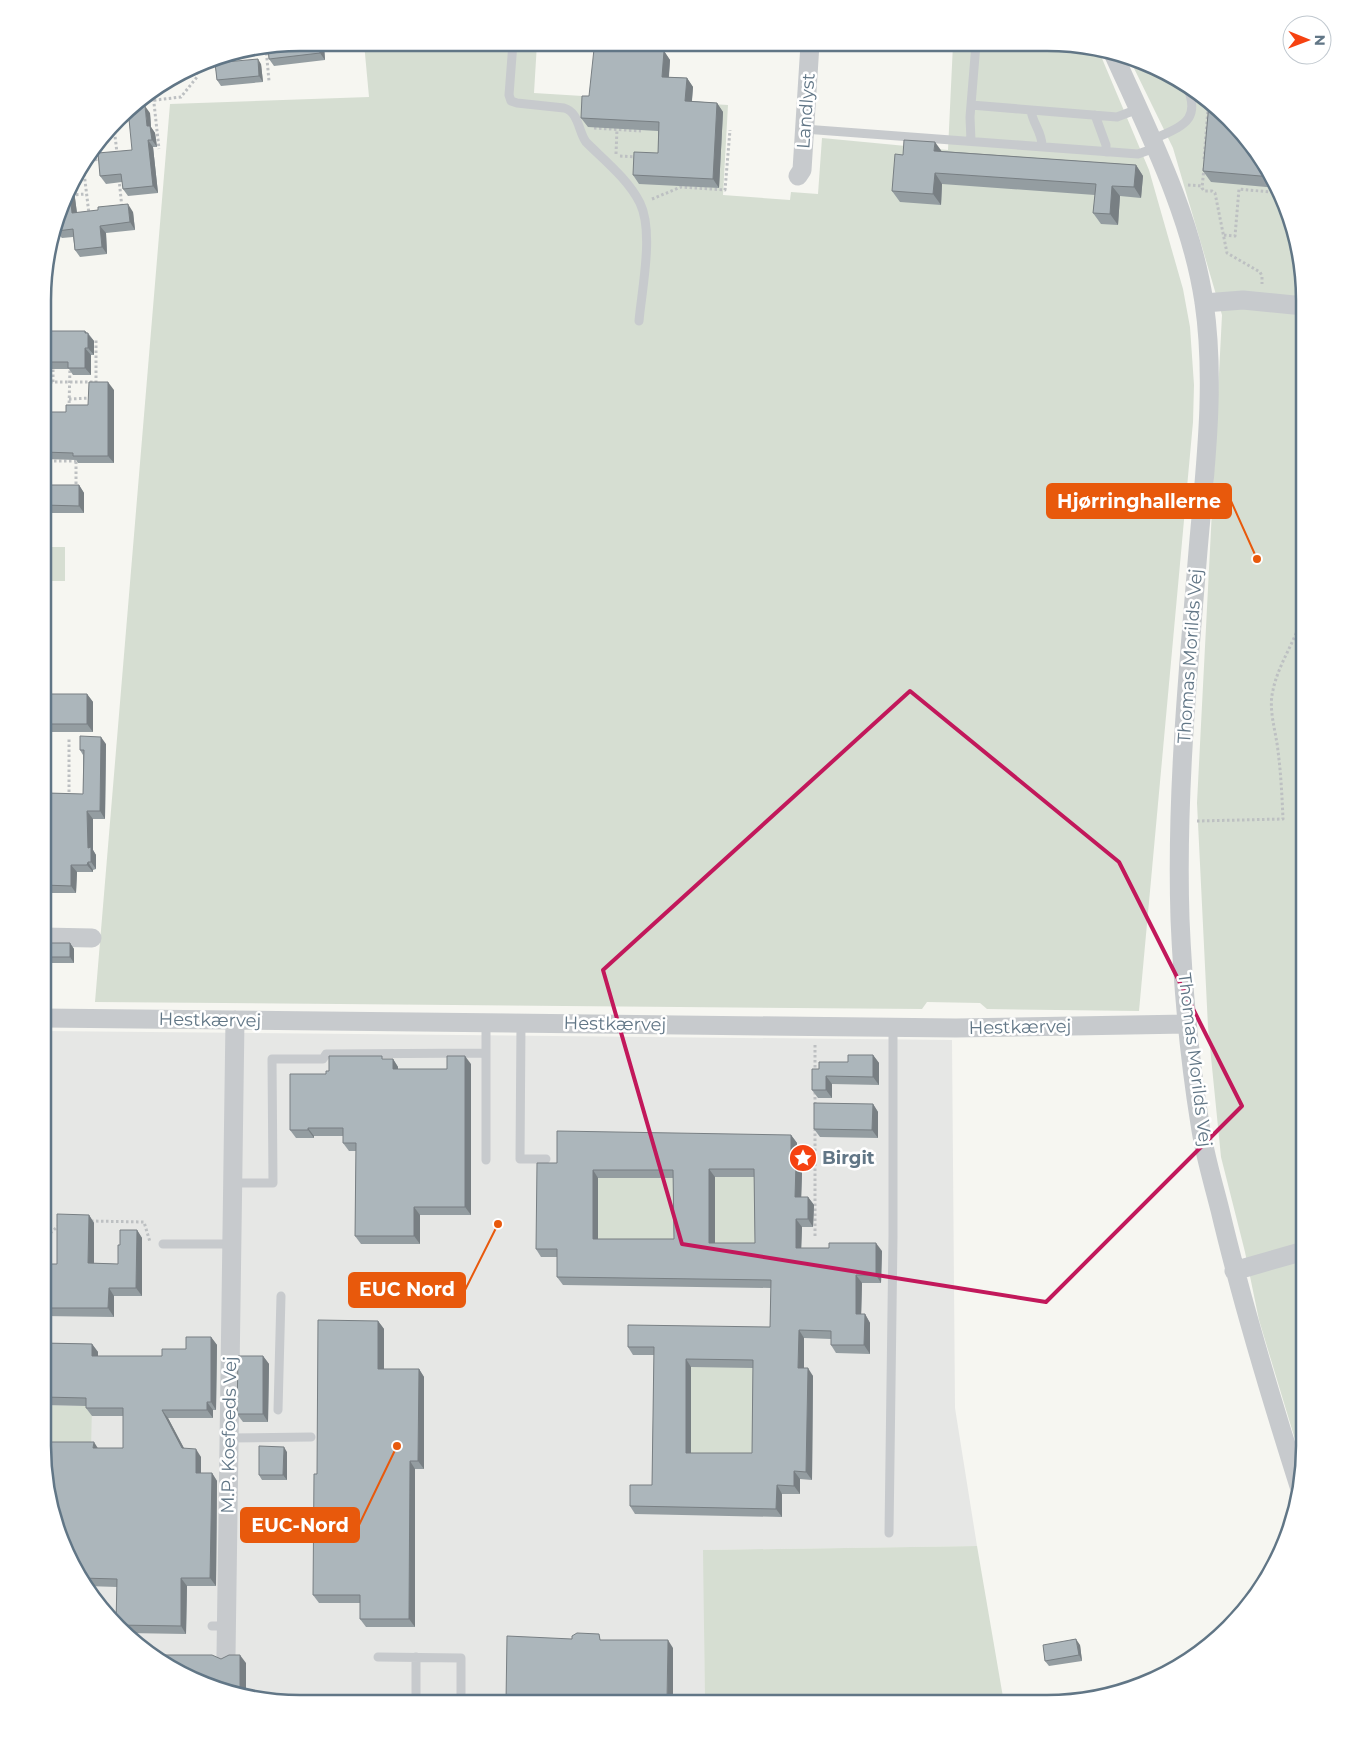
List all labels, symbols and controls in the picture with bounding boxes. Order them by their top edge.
north arrow [1282,15,1332,65]
text: N [1311,34,1329,46]
street label: Landlyst [792,72,820,150]
callout: Hjørringhallerne [1047,484,1231,518]
text: Hjørringhallerne [1057,490,1221,513]
street label: Thomas Morilds Vej [1173,568,1207,744]
street label: Thomas Morilds Vej [1173,972,1217,1148]
street label: Hestkærvej [159,1008,261,1032]
street label: Hestkærvej [564,1012,666,1036]
street label: Hestkærvej [969,1015,1071,1039]
place icon: Birgit [788,1143,818,1173]
place label: Birgit [822,1147,875,1169]
callout: EUC Nord [349,1273,465,1307]
text: EUC Nord [359,1278,455,1301]
street label: M.P. Koefoeds Vej [217,1356,241,1514]
callout: EUC-Nord [241,1508,359,1542]
text: EUC-Nord [251,1514,349,1537]

